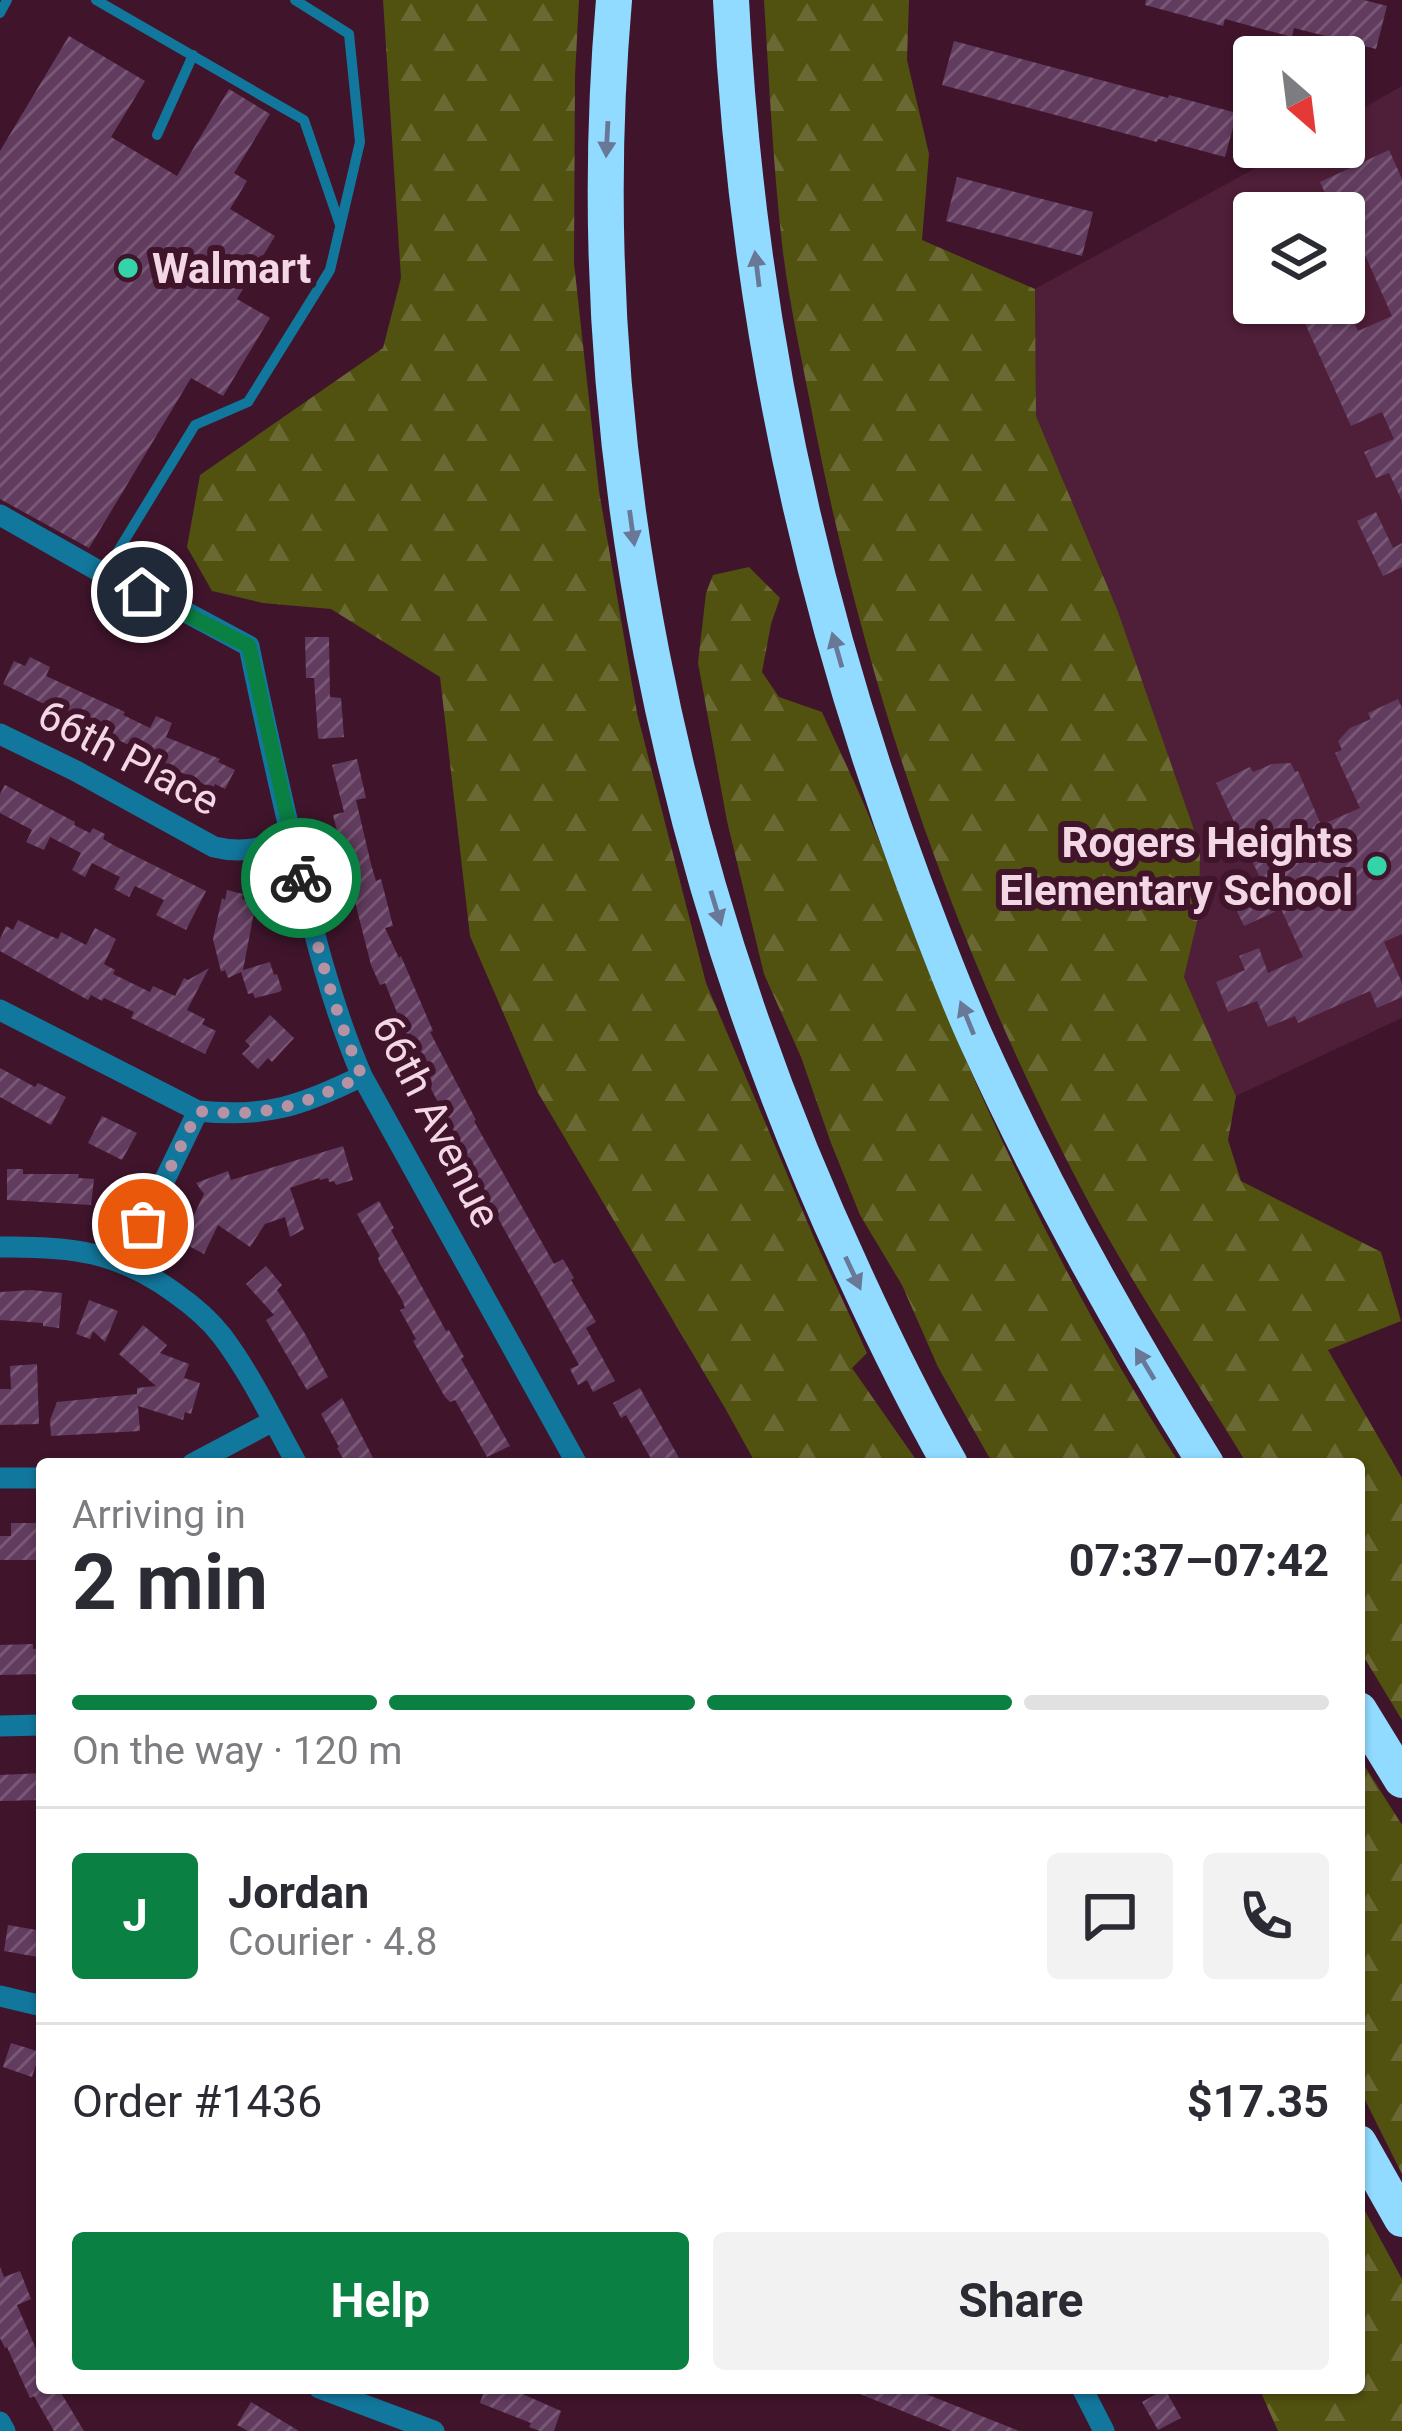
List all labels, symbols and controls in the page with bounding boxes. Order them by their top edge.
north arrow [1233,36,1365,168]
map controls [1233,36,1365,324]
one-way arrow [597,121,616,159]
button: layers [1233,192,1365,324]
place label: Walmart [152,244,311,293]
one-way arrow [747,250,766,287]
marker: Walmart [115,255,141,281]
one-way arrow [623,509,642,547]
pin [91,541,193,643]
icon: home [109,559,175,625]
one-way arrow [827,631,845,668]
street label: 66th Place [30,689,228,826]
courier [241,818,361,938]
place label: Rogers Heights Elementary School [999,818,1353,915]
icon: bike [268,845,334,911]
marker: Rogers Heights Elementary School [1364,853,1390,879]
one-way arrow [708,890,726,927]
one-way arrow [957,999,976,1035]
street label: 66th Avenue [362,1007,511,1236]
pin [92,1173,194,1275]
icon: bag [110,1191,176,1257]
one-way arrow [843,1256,863,1291]
one-way arrow [1135,1347,1156,1381]
text: Arriving in [72,1492,246,1538]
text: 07:37–07:42 [1069,1534,1329,1587]
text: 2 min [72,1537,268,1628]
text: On the way · 120 m [72,1728,403,1774]
button: chat [1047,1853,1173,1979]
button: phone [1203,1853,1329,1979]
text: Jordan [228,1866,369,1919]
text: J [122,1889,148,1942]
text: Courier · 4.8 [228,1919,437,1965]
text: Order #1436 [72,2075,322,2128]
text: $17.35 [1187,2075,1329,2128]
button: Help [72,2232,689,2370]
button: Share [713,2232,1329,2370]

